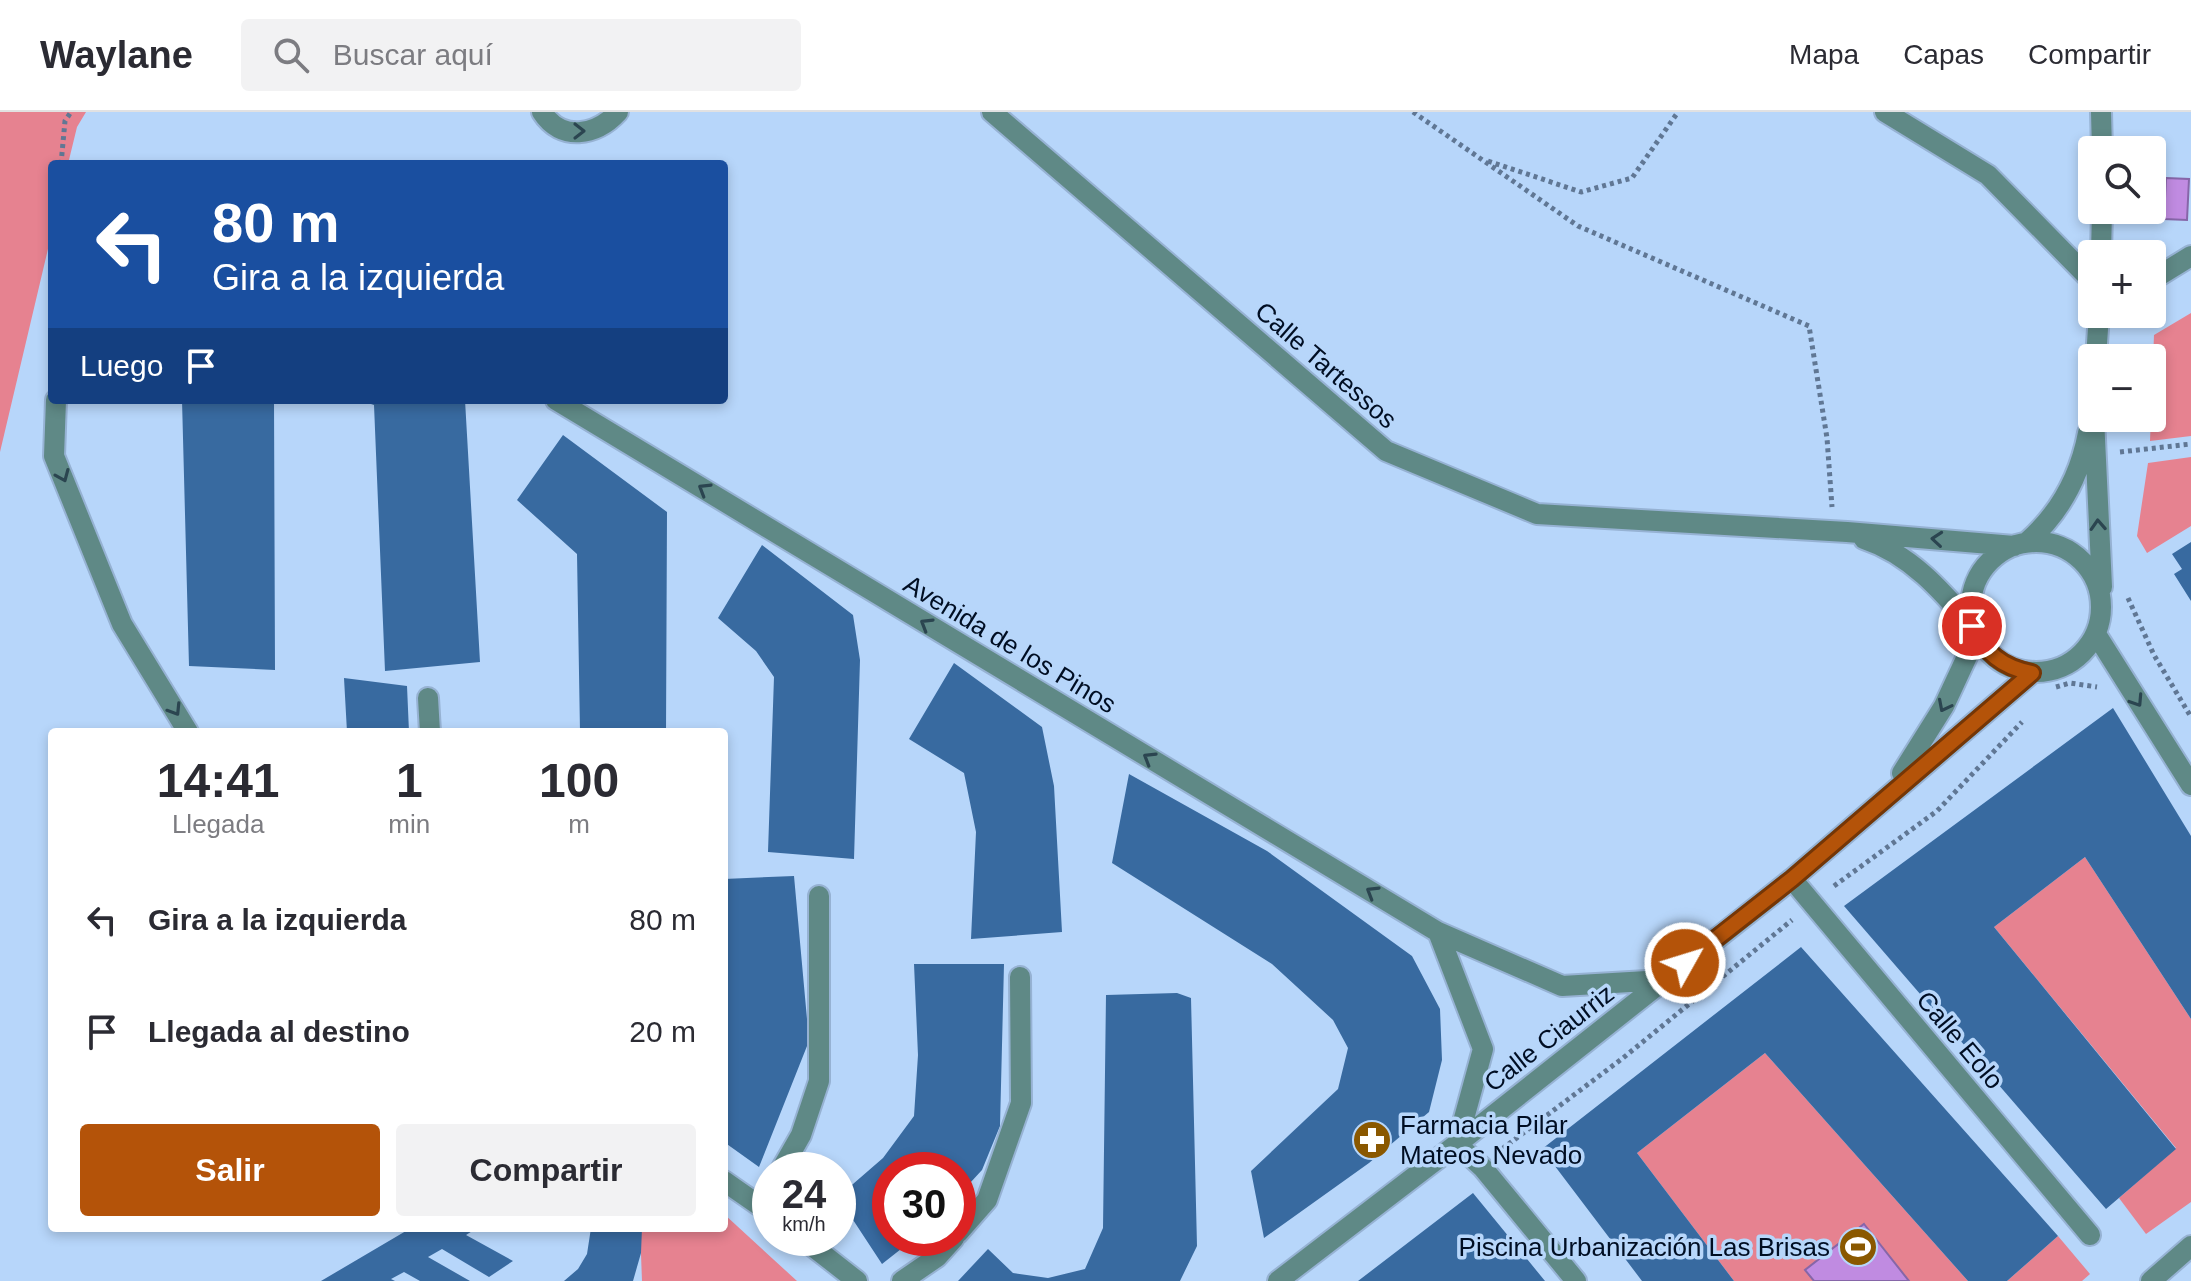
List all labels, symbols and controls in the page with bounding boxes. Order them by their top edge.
search box [241,19,801,91]
icon: search [269,33,313,77]
text: Waylane [40,34,193,76]
text: Buscar aquí [333,38,493,71]
text: Mapa [1789,39,1859,70]
text: Capas [1903,39,1984,70]
text: Compartir [2028,39,2151,70]
one-way arrow [574,122,586,140]
map controls [2078,136,2166,432]
button: search [2078,136,2166,224]
text: 80 m [212,191,340,254]
icon: left [80,192,184,296]
button: + [2078,240,2166,328]
text: Gira a la izquierda [212,257,504,298]
street label: Calle Tartessos [1249,296,1403,434]
icon: arrive [179,344,223,388]
button: − [2078,344,2166,432]
text: Luego [80,349,163,382]
one-way arrow [53,468,69,482]
one-way arrow [698,483,713,499]
one-way arrow [2090,518,2107,531]
one-way arrow [1930,531,1943,548]
street label: Avenida de los Pinos [898,569,1122,719]
pin [1938,592,2006,660]
icon: arrive [1950,604,1994,648]
one-way arrow [920,618,935,633]
one-way arrow [2128,692,2143,707]
one-way arrow [1938,697,1953,712]
one-way arrow [165,701,180,716]
one-way arrow [1143,752,1158,768]
text: 14:41 [157,754,280,807]
text: 1 [396,754,423,807]
text: 100 [539,754,619,807]
text: Llegada [172,809,264,839]
text: min [388,809,430,839]
text: m [568,809,590,839]
one-way arrow [1366,886,1381,902]
icon: left [80,898,124,942]
text: Gira a la izquierda [148,903,406,936]
text: 80 m [629,903,696,936]
position arrow [1643,921,1727,1005]
street label: Calle Ciaurriz [1478,978,1620,1098]
street label: Calle Eolo [1910,985,2010,1095]
icon: arrive [80,1010,124,1054]
text: Llegada al destino [148,1015,410,1048]
text: 20 m [629,1015,696,1048]
place label: Farmacia Pilar Mateos Nevado [1400,1110,1582,1170]
pharmacy icon: Farmacia Pilar Mateos Nevado [1351,1119,1393,1161]
button: Salir [80,1124,380,1216]
button: Compartir [396,1124,696,1216]
speed limit sign: 30 [872,1152,976,1256]
text: 24 [782,1172,826,1216]
text: km/h [782,1213,826,1235]
sports icon: Piscina Urbanización Las Brisas [1837,1226,1879,1268]
place label: Piscina Urbanización Las Brisas [1459,1232,1830,1262]

